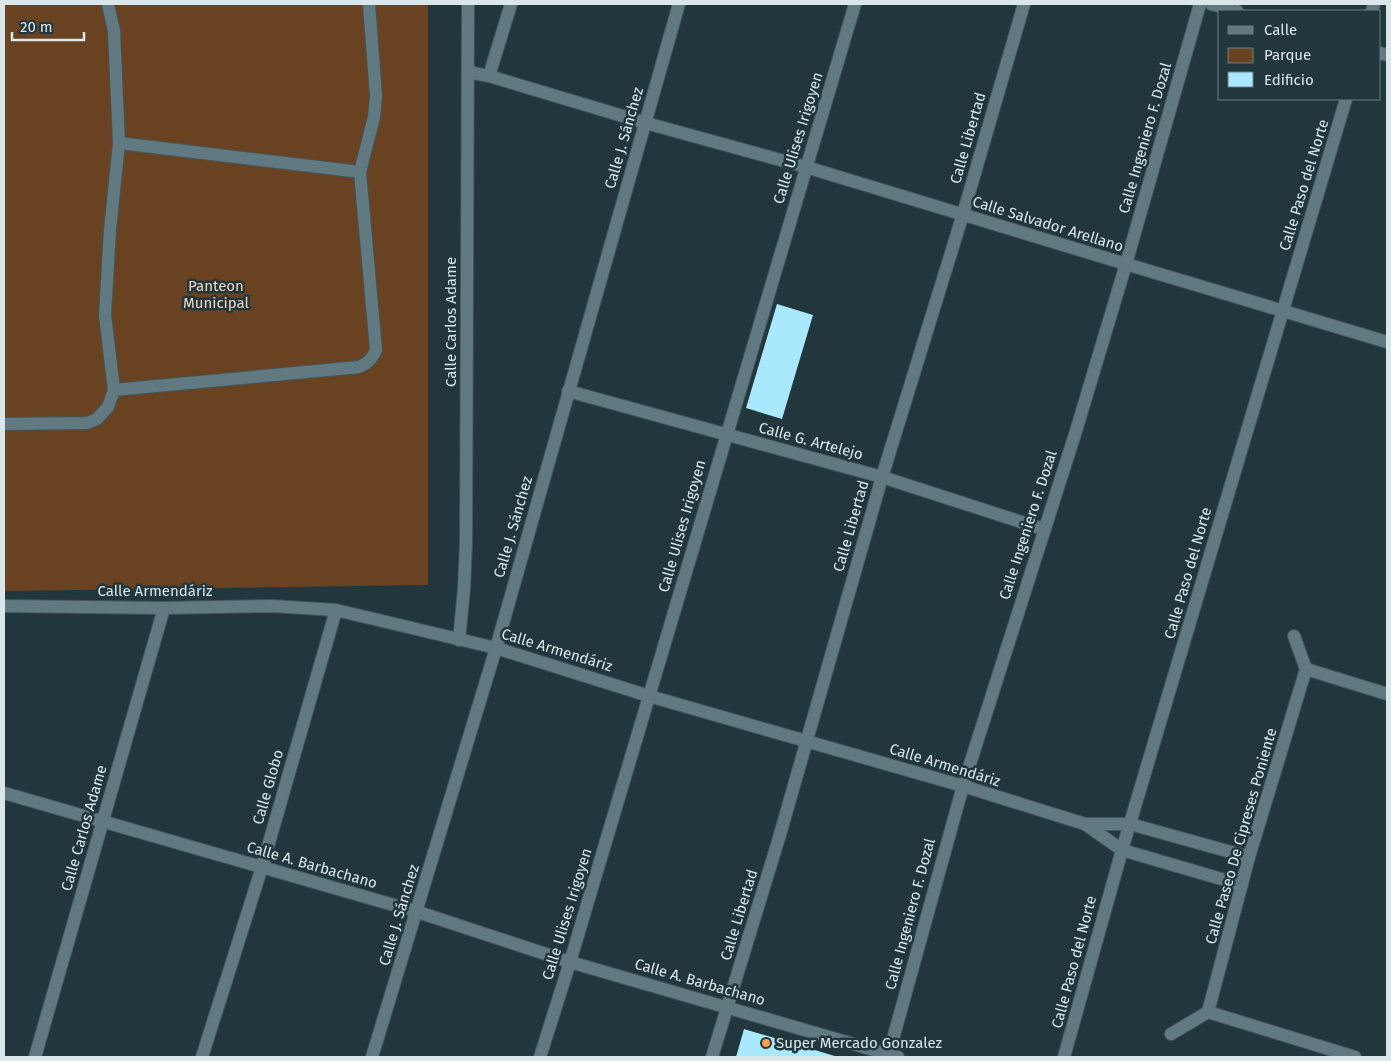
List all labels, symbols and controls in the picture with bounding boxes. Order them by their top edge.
scale bar [12,10,85,42]
legend [1218,10,1381,100]
text: 20 m [20,18,53,36]
text: Calle [1264,21,1297,39]
text: Parque [1264,46,1311,64]
street label: Calle Ingeniero F. Dozal [1115,60,1175,216]
street label: Calle Ulises Irigoyen [769,70,827,206]
text: Edificio [1264,71,1314,89]
street label: Calle J. Sánchez [601,85,647,191]
street label: Calle Libertad [946,90,990,186]
street label: Calle Paso del Norte [1275,117,1333,253]
street label: Calle Salvador Arellano [970,192,1126,256]
street label: Calle Carlos Adame [442,257,460,387]
park label: Panteon Municipal [183,277,250,312]
street label: Calle G. Artelejo [757,418,865,464]
street label: Calle Ingeniero F. Dozal [995,447,1061,602]
street label: Calle Ulises Irigoyen [654,458,710,594]
street label: Calle J. Sánchez [490,474,536,580]
street label: Calle Libertad [829,478,873,574]
street label: Calle Paso del Norte [1161,505,1215,641]
street label: Calle Armendáriz [97,582,213,600]
street label: Calle Armendáriz [499,625,615,676]
street label: Calle Paseo De Cipreses Poniente [1201,726,1281,946]
street label: Calle Armendáriz [887,740,1003,791]
street label: Calle Globo [249,747,287,827]
street label: Calle Carlos Adame [57,763,111,893]
street label: Calle Ingeniero F. Dozal [881,836,939,992]
street label: Calle A. Barbachano [245,838,379,892]
street label: Calle Ulises Irigoyen [538,846,596,982]
street label: Calle J. Sánchez [375,862,423,968]
street label: Calle Libertad [717,867,761,963]
street label: Calle Paso del Norte [1048,894,1100,1030]
street label: Calle A. Barbachano [633,955,767,1009]
place label: Super Mercado Gonzalez [776,1034,943,1052]
marker: Super Mercado Gonzalez [760,1037,772,1049]

